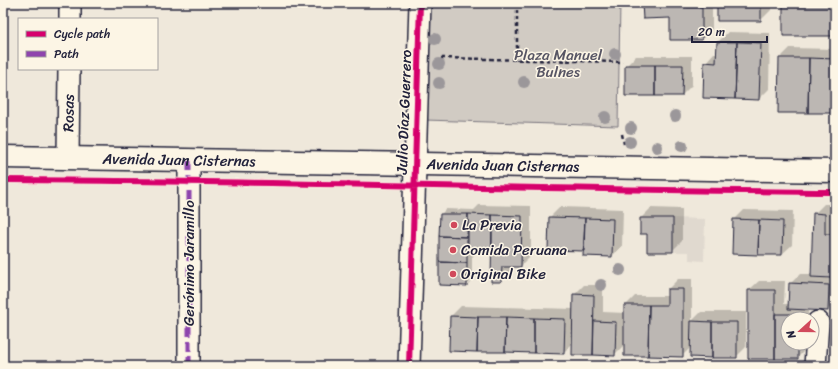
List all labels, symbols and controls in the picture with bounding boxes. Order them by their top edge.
legend [18,18,158,70]
scale bar [692,18,767,44]
text: 20 m [698,21,725,43]
text: Cycle path [54,23,110,45]
park label: Plaza Manuel Bulnes [514,42,603,85]
text: Path [54,43,79,65]
street label: Julio Díaz Guerrero [389,49,419,176]
street label: Rosas [55,94,82,132]
street label: Avenida Juan Cisternas [101,146,256,174]
street label: Avenida Juan Cisternas [425,151,580,180]
street label: Gerónimo Jaramillo [176,200,202,326]
place label: La Previa [462,212,522,238]
marker: La Previa [449,220,459,230]
place label: Comida Peruana [461,237,568,263]
marker: Comida Peruana [448,245,458,255]
place label: Original Bike [461,261,546,287]
marker: Original Bike [448,269,458,279]
north arrow [780,311,820,351]
text: N [781,327,802,342]

